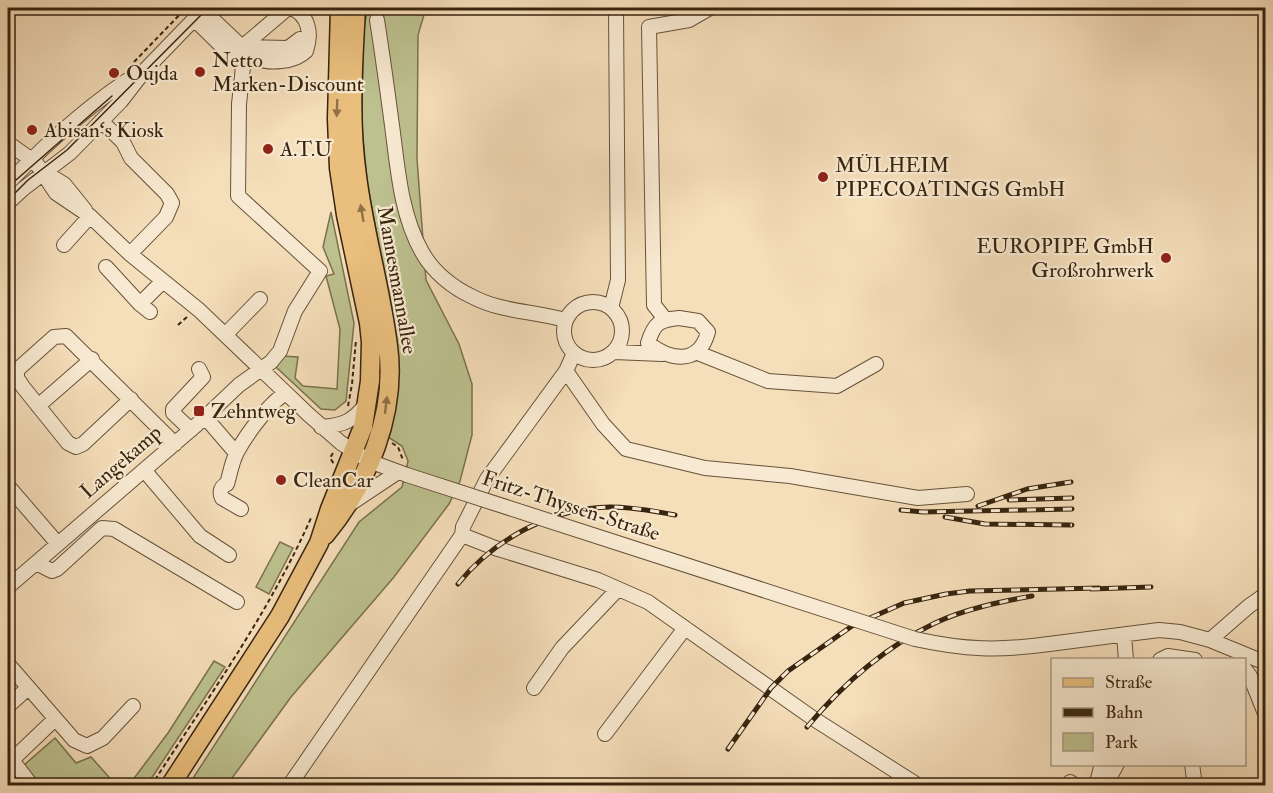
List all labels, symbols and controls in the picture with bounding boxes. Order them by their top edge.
place label: Netto Marken-Discount [212,47,364,98]
place label: Oujda [126,60,178,87]
marker: Netto Marken-Discount [193,65,207,79]
marker: Oujda [107,66,121,80]
one-way arrow [333,98,342,117]
place label: Abisan‘s Kiosk [43,117,164,144]
marker: Abisan‘s Kiosk [25,123,39,137]
place label: A.T.U [279,136,332,163]
marker: A.T.U [261,142,275,156]
place label: MÜLHEIM PIPECOATINGS GmbH [835,152,1065,203]
marker: MÜLHEIM PIPECOATINGS GmbH [816,170,830,184]
one-way arrow [357,203,366,222]
street label: Mannesmannallee [371,204,423,356]
place label: EUROPIPE GmbH Großrohrwerk [976,233,1154,284]
marker: EUROPIPE GmbH Großrohrwerk [1159,251,1173,265]
one-way arrow [381,395,391,414]
place label: Zehntweg [211,398,297,425]
marker: Zehntweg [192,404,206,418]
street label: Langekamp [75,419,167,505]
street label: Fritz-Thyssen-Straße [479,465,664,548]
place label: CleanCar [293,467,374,494]
marker: CleanCar [274,473,288,487]
legend [1051,658,1246,766]
text: Straße [1105,671,1153,694]
text: Bahn [1105,701,1143,724]
text: Park [1105,731,1138,754]

